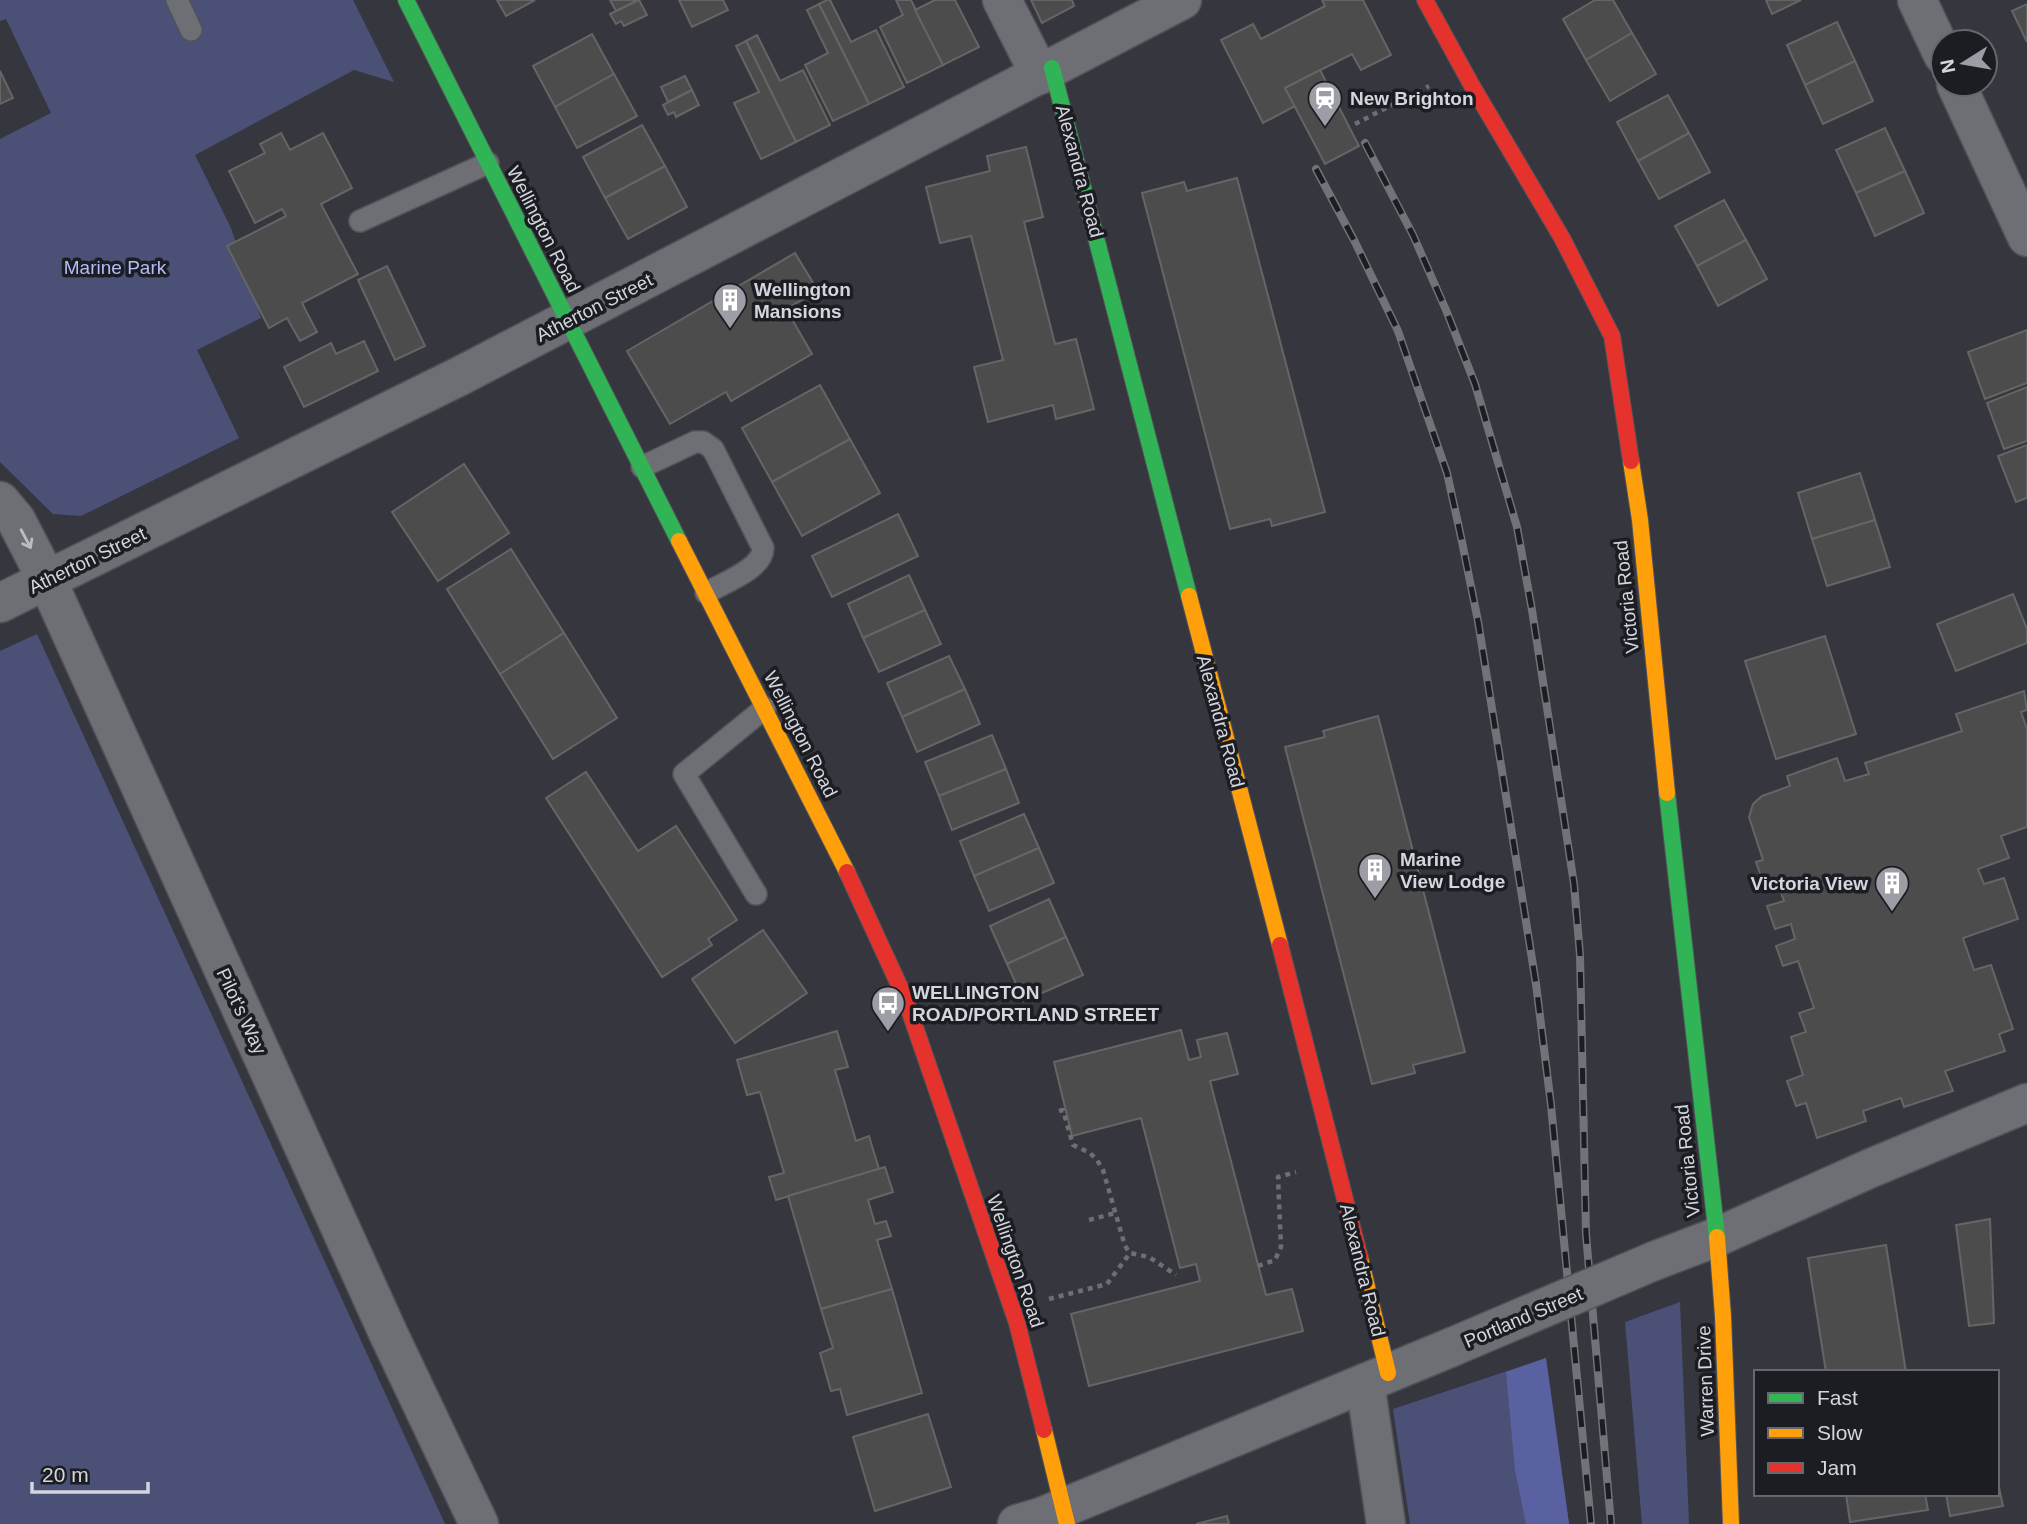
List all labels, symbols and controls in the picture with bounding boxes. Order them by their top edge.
north arrow [1929,28,1999,98]
text: N [1936,57,1959,75]
station icon: New Brighton [1306,79,1344,128]
place label: New Brighton [1350,88,1474,109]
street label: Alexandra Road [1052,103,1107,240]
street label: Wellington Road [503,163,584,296]
park label: Marine Park [64,257,167,278]
street label: Atherton Street [533,269,657,346]
place label: Wellington Mansions [754,279,851,322]
building icon: Wellington Mansions [711,281,749,330]
street label: Atherton Street [25,523,150,598]
one-way arrow [19,528,33,549]
street label: Victoria Road [1610,539,1643,655]
street label: Alexandra Road [1193,653,1248,790]
street label: Wellington Road [760,668,841,801]
place label: Marine View Lodge [1400,849,1505,892]
building icon: Marine View Lodge [1356,851,1394,900]
building icon: Victoria View [1873,864,1911,913]
place label: Victoria View [1750,873,1868,894]
street label: Pilot's Way [212,965,271,1058]
place label: WELLINGTON ROAD/PORTLAND STREET [912,982,1159,1025]
bus stop icon: WELLINGTON ROAD/PORTLAND STREET [869,984,907,1033]
street label: Victoria Road [1671,1103,1704,1219]
street label: Wellington Road [983,1192,1048,1330]
street label: Alexandra Road [1336,1201,1389,1339]
street label: Portland Street [1461,1283,1586,1352]
street label: Warren Drive [1693,1325,1718,1437]
legend [1754,1370,1999,1496]
text: Fast [1817,1386,1858,1409]
text: Slow [1817,1421,1863,1444]
scale bar [32,1450,147,1494]
text: Jam [1817,1456,1857,1479]
text: 20 m [42,1463,89,1486]

